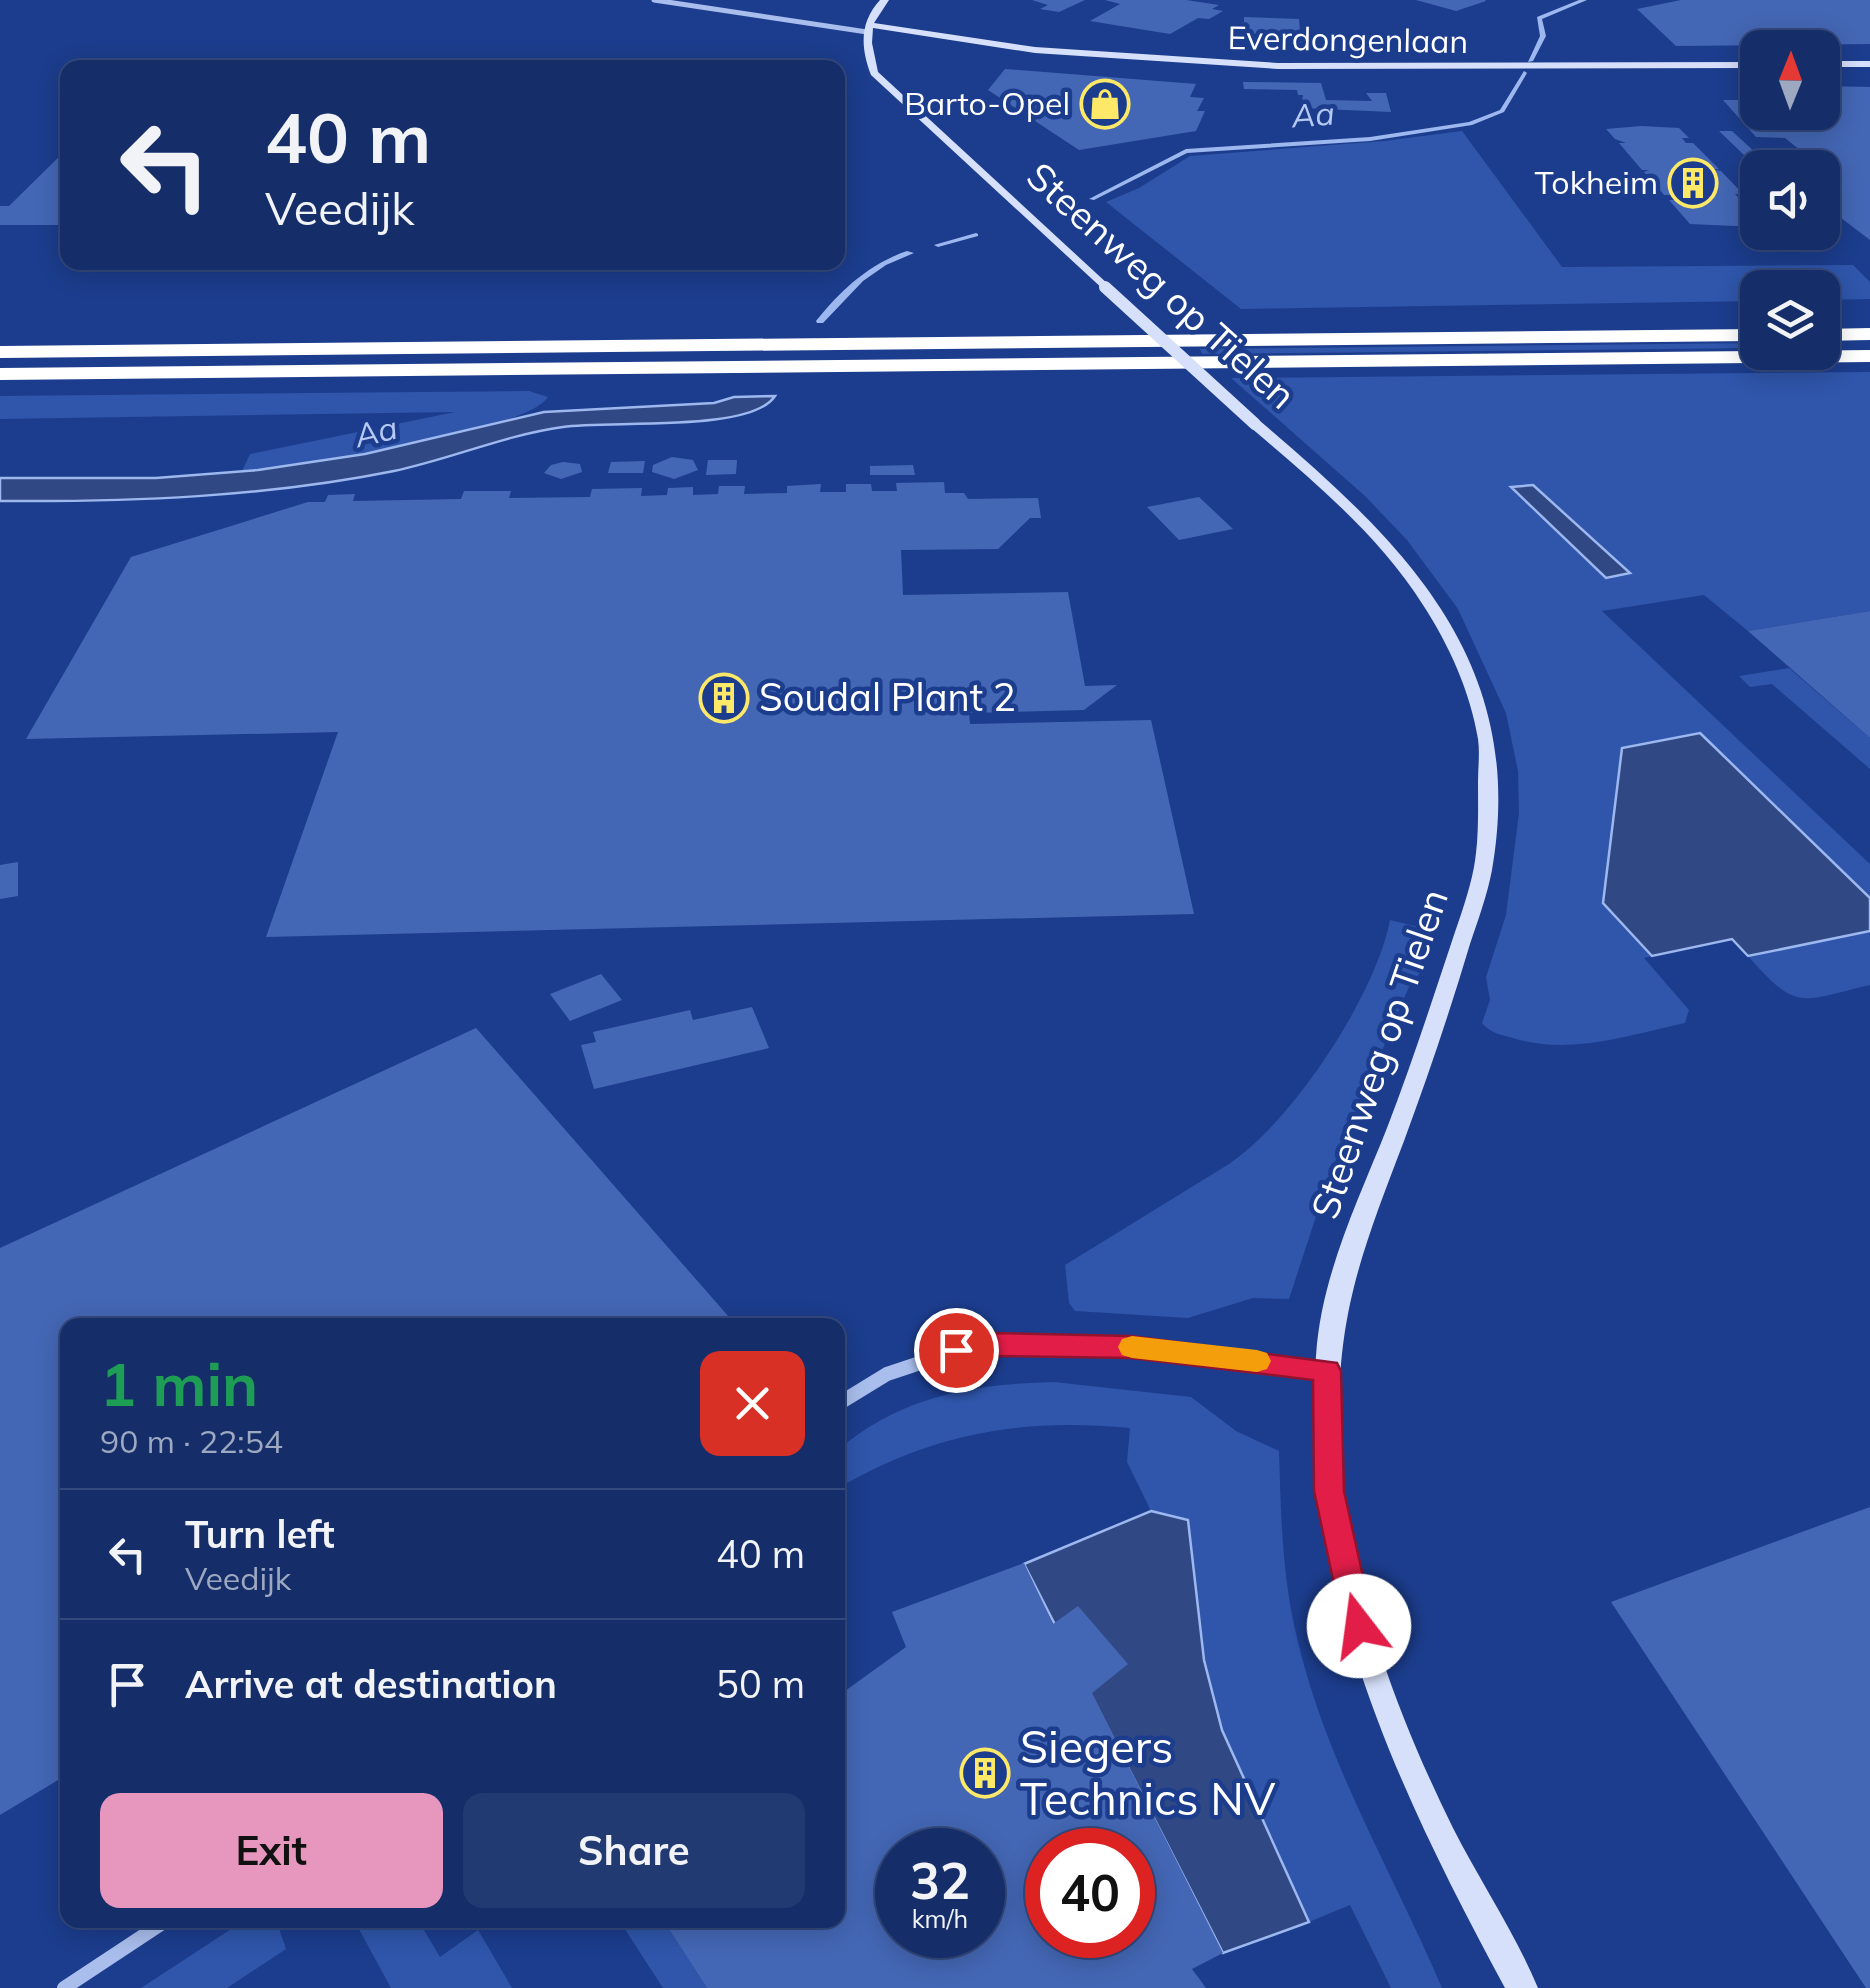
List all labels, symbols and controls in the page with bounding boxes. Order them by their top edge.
street label: Everdongenlaan [1227,17,1469,61]
north arrow [1740,30,1840,130]
map controls [1740,30,1840,370]
shop icon: Barto-Opel [1079,78,1131,130]
place label: Barto-Opel [904,83,1070,123]
text: 40 m [265,93,431,181]
water label: Aa [1289,93,1336,136]
icon: left [100,100,230,230]
button: sound [1740,150,1840,250]
street label: Steenweg op Tielen [1017,152,1306,419]
building icon: Tokheim [1667,157,1719,209]
place label: Tokheim [1534,162,1658,202]
text: Veedijk [265,180,414,236]
button: layers [1740,270,1840,370]
water label: Aa [349,407,401,456]
building icon: Soudal Plant 2 [698,672,750,724]
place label: Soudal Plant 2 [759,673,1016,721]
street label: Steenweg op Tielen [1300,883,1458,1225]
pin [914,1308,999,1393]
icon: arrive [929,1323,984,1378]
text: 1 min [100,1346,258,1421]
button: close [700,1351,805,1456]
text: 90 m · 22:54 [100,1421,283,1461]
text: Turn left [185,1510,335,1558]
icon: left [100,1527,155,1582]
text: 40 m [716,1530,805,1578]
text: Veedijk [185,1558,291,1598]
position arrow [1307,1574,1411,1678]
icon: arrive [100,1657,155,1712]
text: Arrive at destination [185,1660,557,1708]
text: 50 m [716,1660,805,1708]
place label: Siegers Technics NV [1020,1718,1276,1826]
building icon: Siegers Technics NV [959,1747,1011,1799]
button: Exit [100,1793,443,1908]
button: Share [463,1793,805,1908]
speed limit sign: 40 [1025,1828,1155,1958]
text: 32 [910,1849,970,1912]
text: km/h [912,1903,968,1934]

